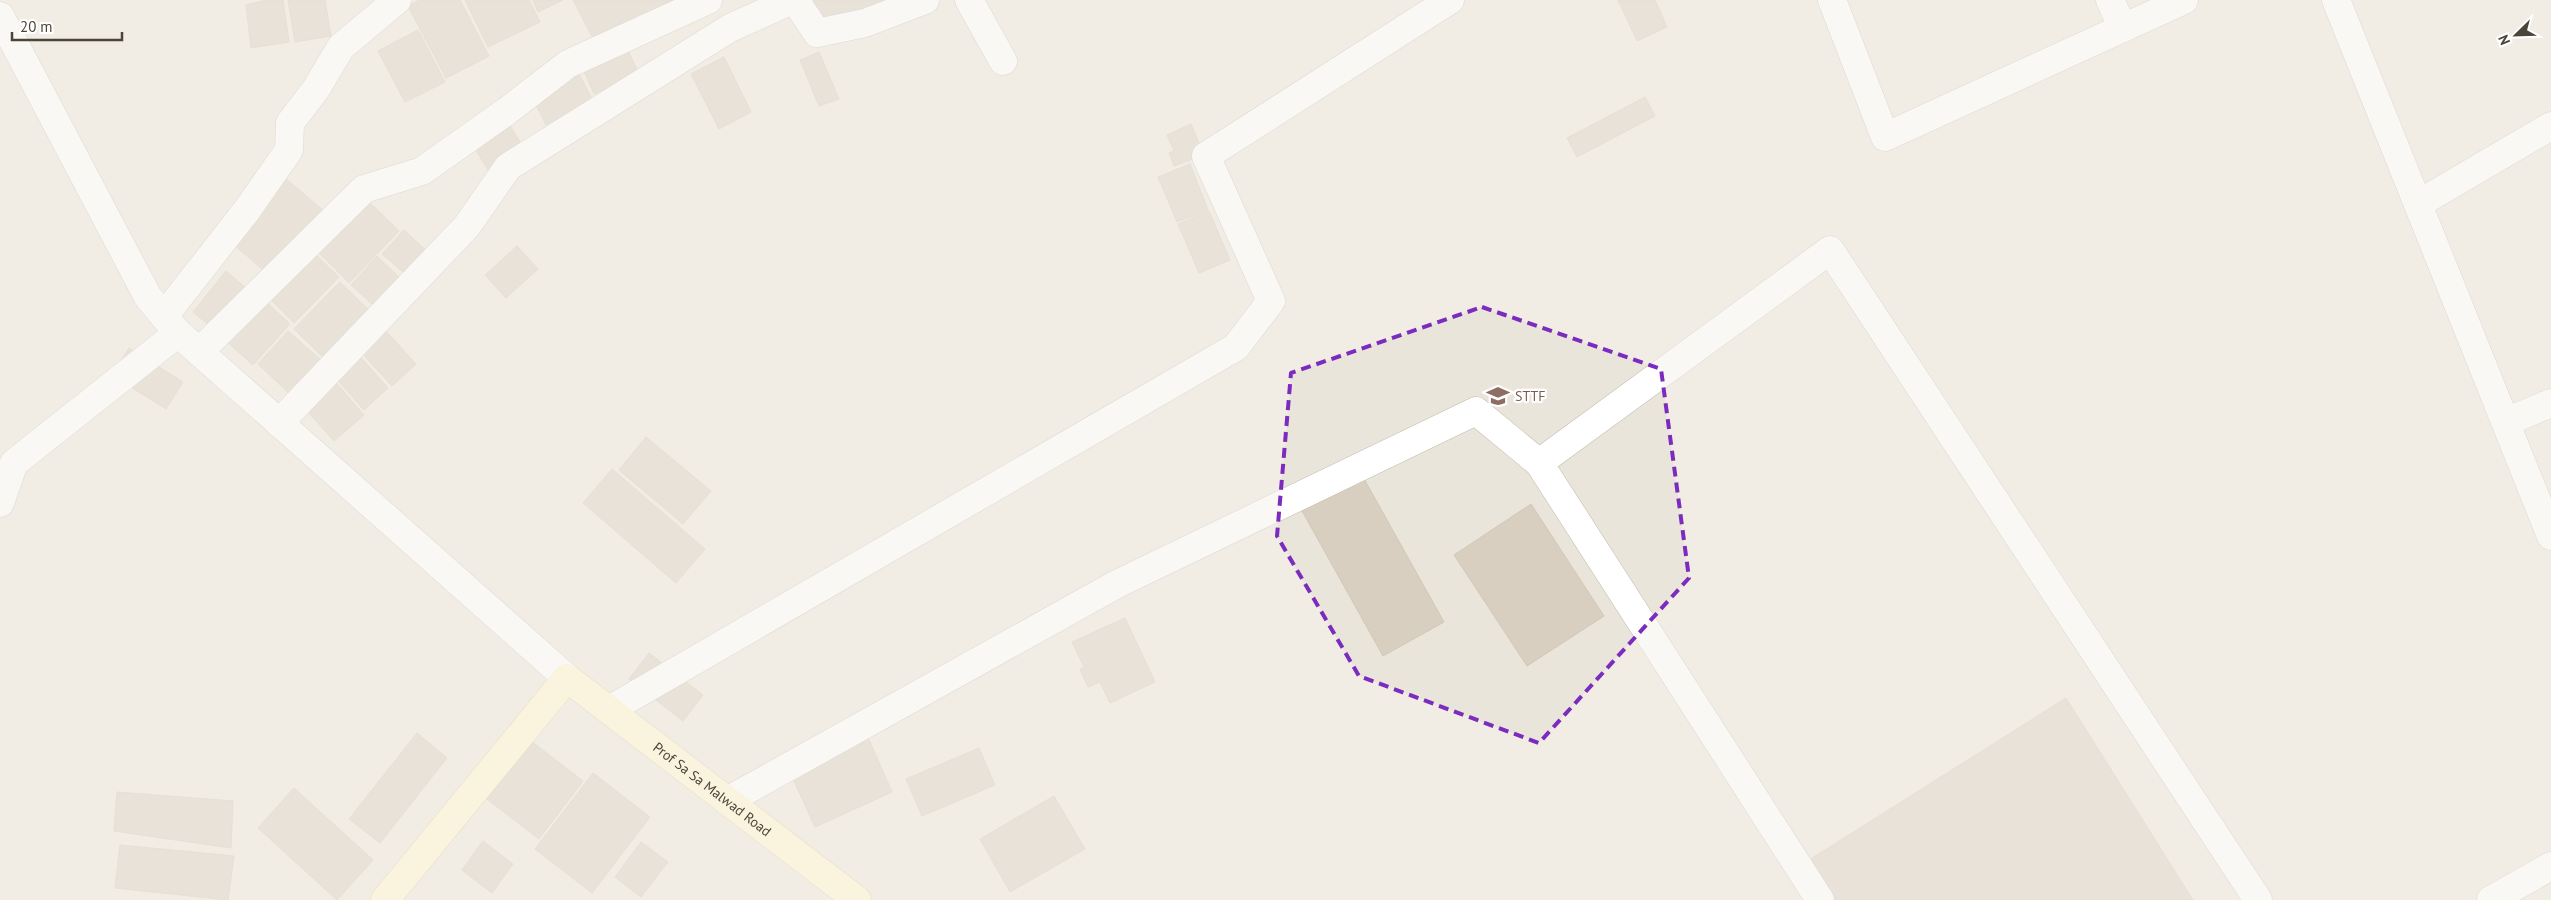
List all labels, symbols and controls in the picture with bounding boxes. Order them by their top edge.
scale bar [12,10,122,42]
north arrow [2491,10,2541,60]
text: 20 m [20,17,53,36]
text: N [2494,32,2514,48]
school or university icon: STTF [1485,383,1511,409]
place label: STTF [1515,387,1546,405]
street label: Prof Sa Sa Malwad Road [649,738,775,840]

